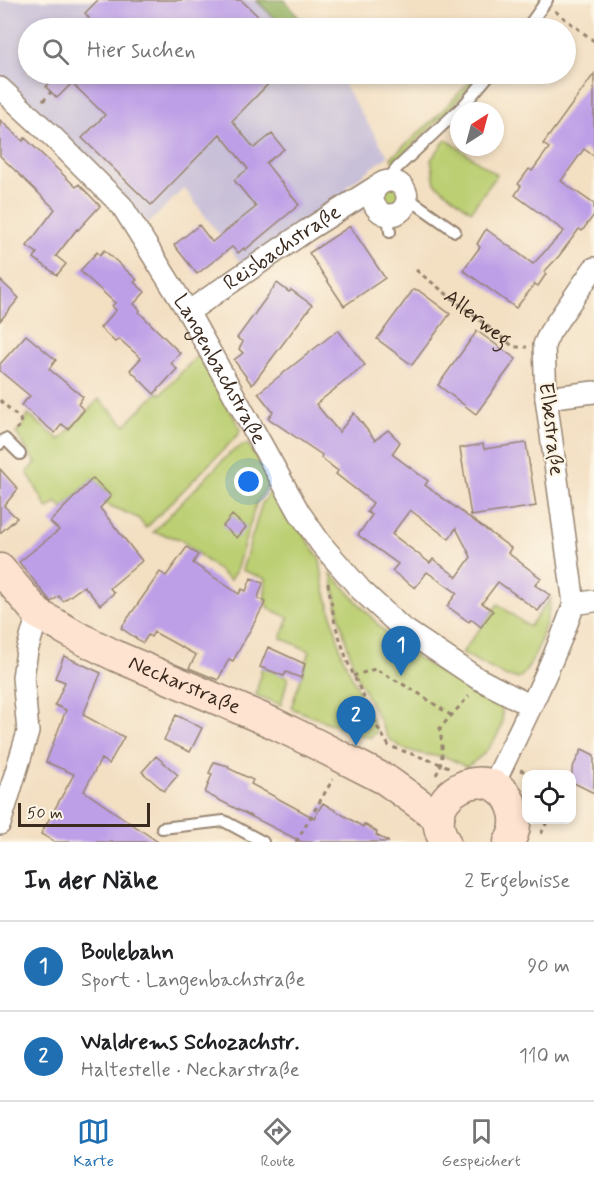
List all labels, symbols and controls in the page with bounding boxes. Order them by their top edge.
search box [18,18,576,84]
icon: search [39,35,72,68]
text: Hier suchen [87,37,196,65]
north arrow [450,102,504,156]
street label: Reisbachstraße [218,198,346,297]
street label: Allerweg [438,283,517,355]
street label: Langenbachstraße [166,289,273,449]
street label: Elbestraße [531,381,571,477]
your location [234,467,263,496]
pin: 1 [382,626,420,676]
street label: Neckarstraße [124,649,245,721]
pin: 2 [336,696,376,746]
map controls [522,770,576,824]
button: locate [522,770,576,824]
scale bar [18,800,150,828]
text: 50 m [27,803,63,824]
text: In der Nähe [24,864,158,898]
text: 2 Ergebnisse [464,868,570,895]
text: Boulebahn [81,939,174,967]
text: 1 [39,953,48,980]
text: 90 m [527,953,570,980]
text: Sport · Langenbachstraße [81,967,305,994]
text: Waldrems Schozachstr. [81,1029,299,1057]
text: 2 [39,1043,48,1070]
text: 110 m [519,1043,570,1070]
text: Haltestelle · Neckarstraße [81,1057,299,1084]
tab: Karte [73,1115,114,1172]
tab: Route [260,1115,295,1172]
tab: Gespeichert [442,1115,521,1172]

